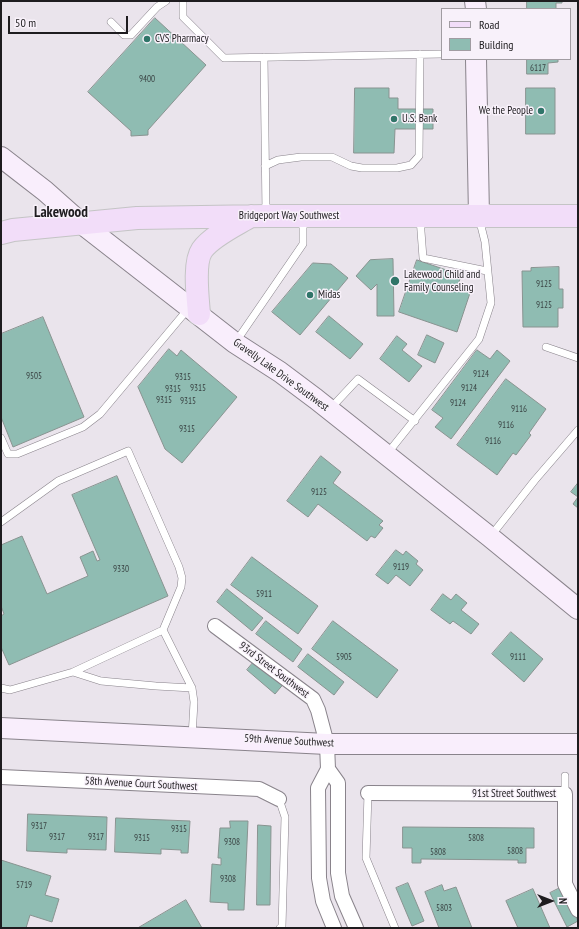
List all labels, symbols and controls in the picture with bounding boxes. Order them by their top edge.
scale bar [10,8,130,34]
legend [441,8,571,60]
text: 50 m [15,15,36,30]
text: Road [479,17,499,32]
place label: CVS Pharmacy [155,32,209,46]
marker: CVS Pharmacy [142,34,152,44]
text: Building [479,37,514,52]
house number: 6117 [530,63,546,73]
house number: 9400 [139,74,155,84]
place label: We the People [479,104,533,118]
marker: We the People [536,106,546,116]
place label: U.S. Bank [402,112,437,126]
marker: U.S. Bank [389,114,399,124]
district label: Lakewood [34,204,88,222]
street label: Bridgeport Way Southwest [239,209,339,223]
place label: Lakewood Child and Family Counseling [404,268,480,294]
marker: Lakewood Child and Family Counseling [389,275,401,287]
house number: 9125 [536,279,552,289]
place label: Midas [318,288,340,302]
marker: Midas [305,290,315,300]
house number: 9125 [536,300,552,310]
street label: Gravelly Lake Drive Southwest [231,336,331,414]
house number: 9124 [473,369,489,379]
house number: 9505 [26,371,42,381]
house number: 9315 [175,372,191,382]
house number: 9315 [190,383,206,393]
house number: 9124 [461,383,477,393]
house number: 9315 [165,384,181,394]
house number: 9315 [156,395,172,405]
house number: 9315 [180,396,196,406]
house number: 9124 [450,398,466,408]
house number: 9116 [511,404,527,414]
house number: 9116 [498,420,514,430]
house number: 9315 [179,424,195,434]
house number: 9116 [485,436,501,446]
house number: 9125 [311,487,327,497]
house number: 9119 [393,562,409,572]
house number: 9330 [113,564,129,574]
house number: 5911 [256,589,272,599]
street label: 93rd Street Southwest [236,639,312,701]
house number: 5905 [336,652,352,662]
house number: 9111 [510,652,526,662]
street label: 59th Avenue Southwest [244,732,334,750]
street label: 58th Avenue Court Southwest [84,774,198,794]
street label: 91st Street Southwest [472,787,556,801]
house number: 9317 [31,821,47,831]
house number: 9315 [171,824,187,834]
house number: 9317 [49,832,65,842]
house number: 9317 [88,832,104,842]
house number: 9315 [134,833,150,843]
house number: 5808 [468,833,484,843]
house number: 9308 [224,837,240,847]
house number: 5808 [507,846,523,856]
house number: 5808 [430,847,446,857]
house number: 9308 [220,874,236,884]
house number: 5719 [16,880,32,890]
north arrow [531,881,571,921]
text: N [556,898,570,904]
house number: 5803 [436,903,452,913]

